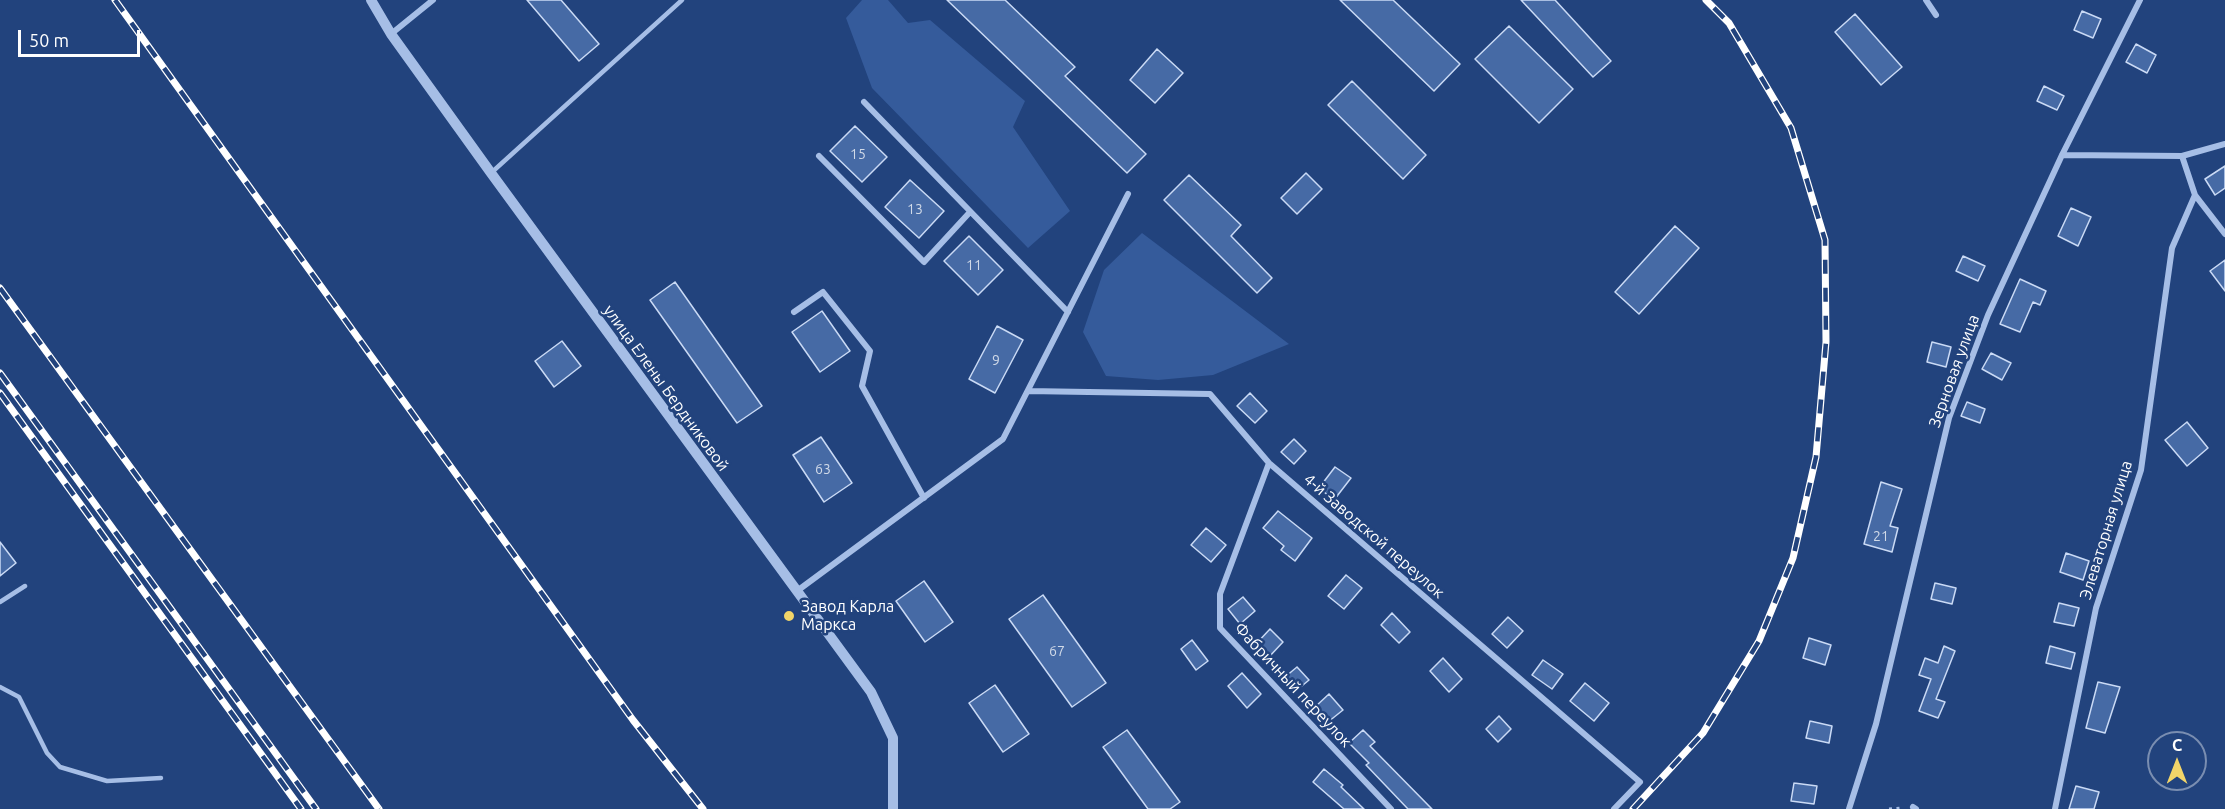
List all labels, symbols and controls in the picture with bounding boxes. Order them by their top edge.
scale bar [21,18,142,56]
text: 50 m [29,30,69,50]
house number: 15 [850,146,866,162]
house number: 13 [907,201,923,217]
house number: 11 [966,257,982,273]
street label: улица Елены Бердниковой [599,301,733,475]
street label: Зерновая улица [1925,312,1983,430]
house number: 9 [992,352,1000,368]
street label: Элеваторная улица [2076,458,2136,602]
house number: 63 [815,461,831,477]
street label: 4-й Заводской переулок [1300,470,1448,602]
house number: 21 [1873,528,1889,544]
place label: Завод Карла Маркса [801,597,894,635]
marker: Завод Карла Маркса [782,609,796,623]
street label: Фабричный переулок [1230,619,1356,751]
house number: 67 [1049,643,1065,659]
north arrow [2147,731,2207,791]
text: С [2172,736,2182,754]

